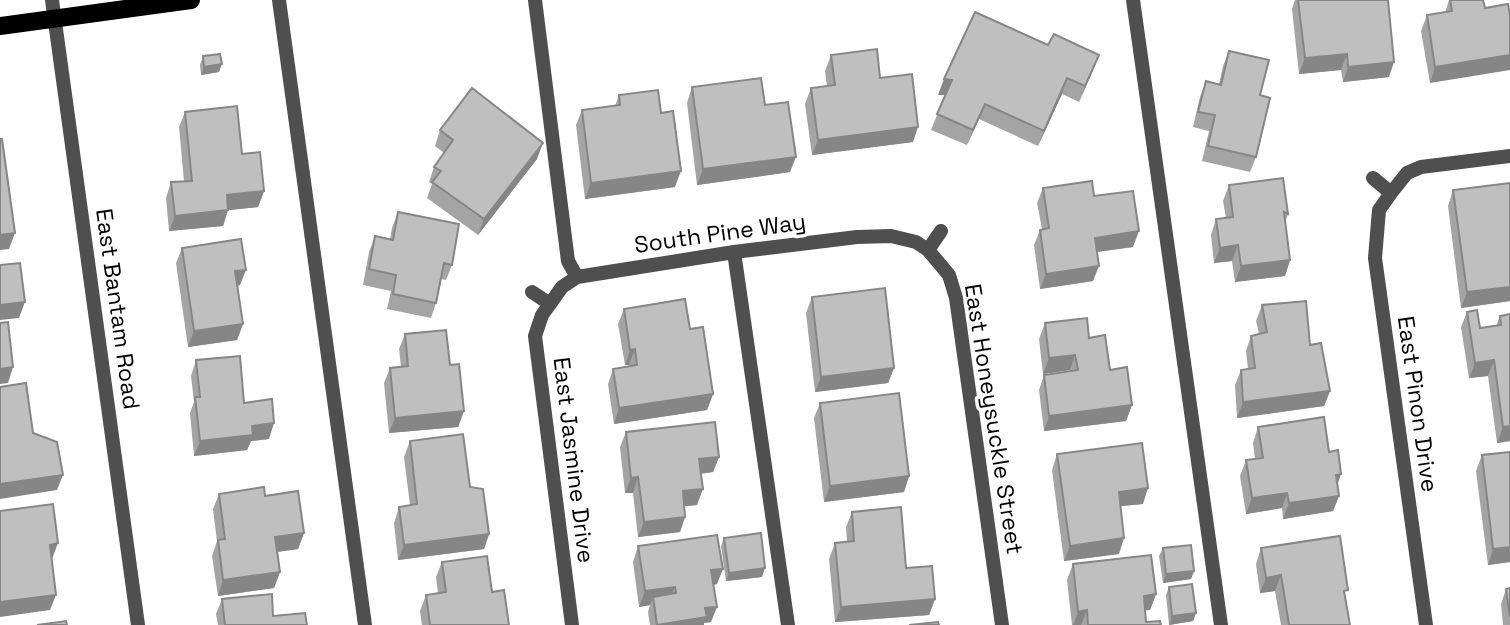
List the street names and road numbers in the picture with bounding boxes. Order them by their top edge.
street label: South Pine Way [632,206,808,260]
street label: East Bantam Road [89,207,147,411]
street label: East Honeysuckle Street [958,282,1030,556]
street label: East Pinon Drive [1391,314,1445,494]
street label: East Jasmine Drive [547,355,601,565]

